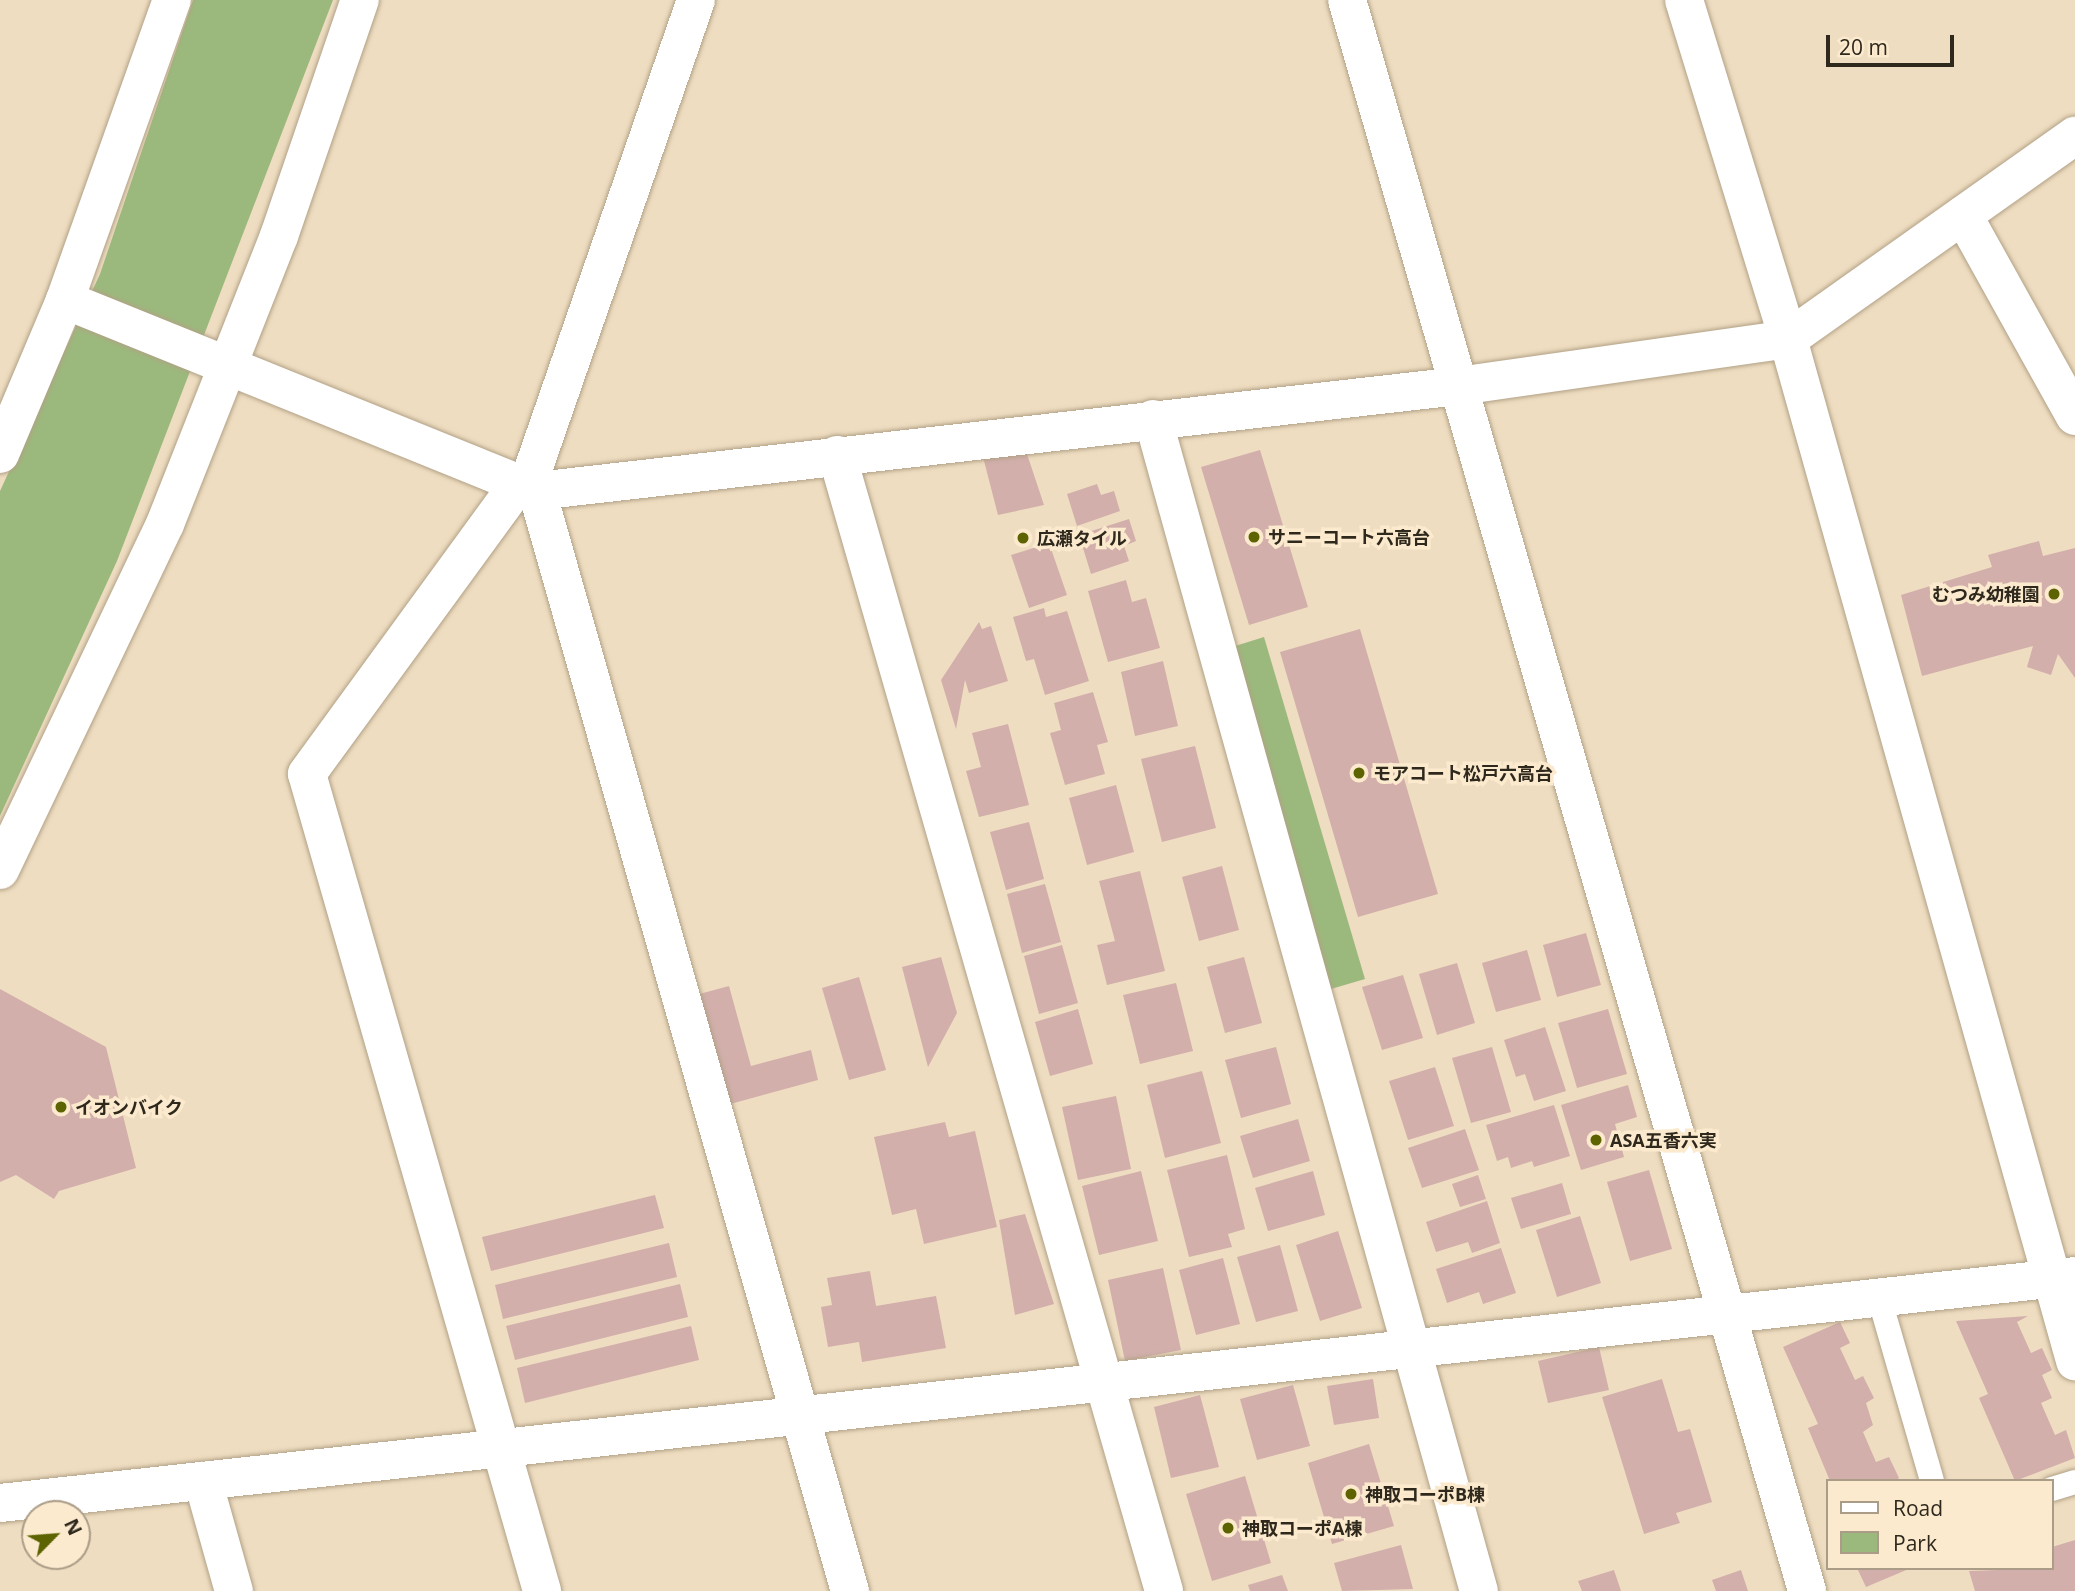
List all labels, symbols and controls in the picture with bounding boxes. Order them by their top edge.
scale bar [1830,21,1958,65]
text: 20 m [1839,33,1888,61]
place label: サニーコート六高台 [1268,526,1430,548]
place label: 広瀬タイル [1037,527,1127,549]
marker: サニーコート六高台 [1246,529,1262,545]
marker: 広瀬タイル [1015,530,1031,546]
place label: むつみ幼稚園 [1932,583,2040,605]
marker: むつみ幼稚園 [2046,586,2062,602]
place label: モアコート松戸六高台 [1373,762,1553,784]
marker: モアコート松戸六高台 [1351,765,1367,781]
place label: イオンバイク [75,1096,183,1118]
marker: イオンバイク [53,1099,69,1115]
place label: ASA五香六実 [1610,1129,1717,1151]
marker: ASA五香六実 [1588,1132,1604,1148]
legend [1826,1479,2054,1570]
place label: 神取コーポB棟 [1365,1483,1485,1505]
marker: 神取コーポB棟 [1343,1486,1359,1502]
text: Road [1893,1494,1943,1522]
north arrow [21,1500,91,1570]
text: N [58,1514,88,1539]
place label: 神取コーポA棟 [1242,1517,1362,1539]
marker: 神取コーポA棟 [1220,1520,1236,1536]
text: Park [1893,1529,1937,1557]

